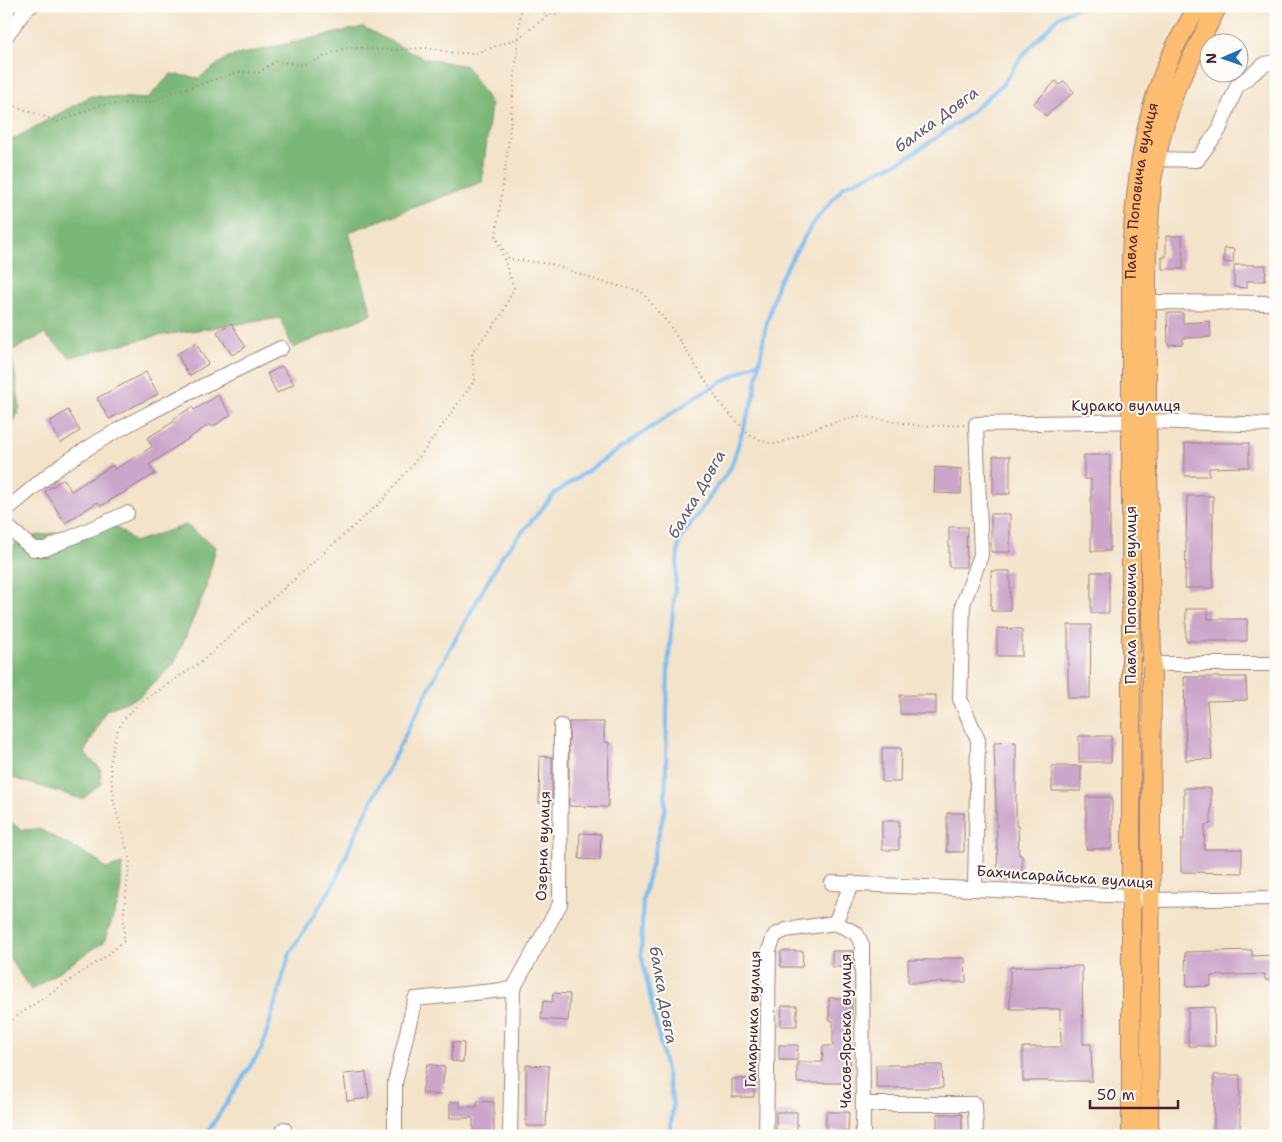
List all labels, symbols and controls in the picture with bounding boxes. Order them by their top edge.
north arrow [1200,32,1250,82]
text: N [1202,53,1220,64]
water label: балка Довга [890,82,983,157]
street label: Павла Поповича вулиця [1121,100,1163,279]
street label: Курако вулиця [1071,396,1181,416]
water label: балка Довга [663,446,730,542]
street label: Павла Поповича вулиця [1121,506,1141,684]
street label: Озерна вулиця [531,791,555,901]
street label: Бахчисарайська вулиця [976,861,1154,893]
water label: балка Довга [645,945,682,1046]
street label: Гамарника вулиця [741,950,765,1088]
street label: Часов-Ярська вулиця [836,954,856,1109]
scale bar [1090,1077,1177,1109]
text: 50 m [1097,1085,1135,1105]

